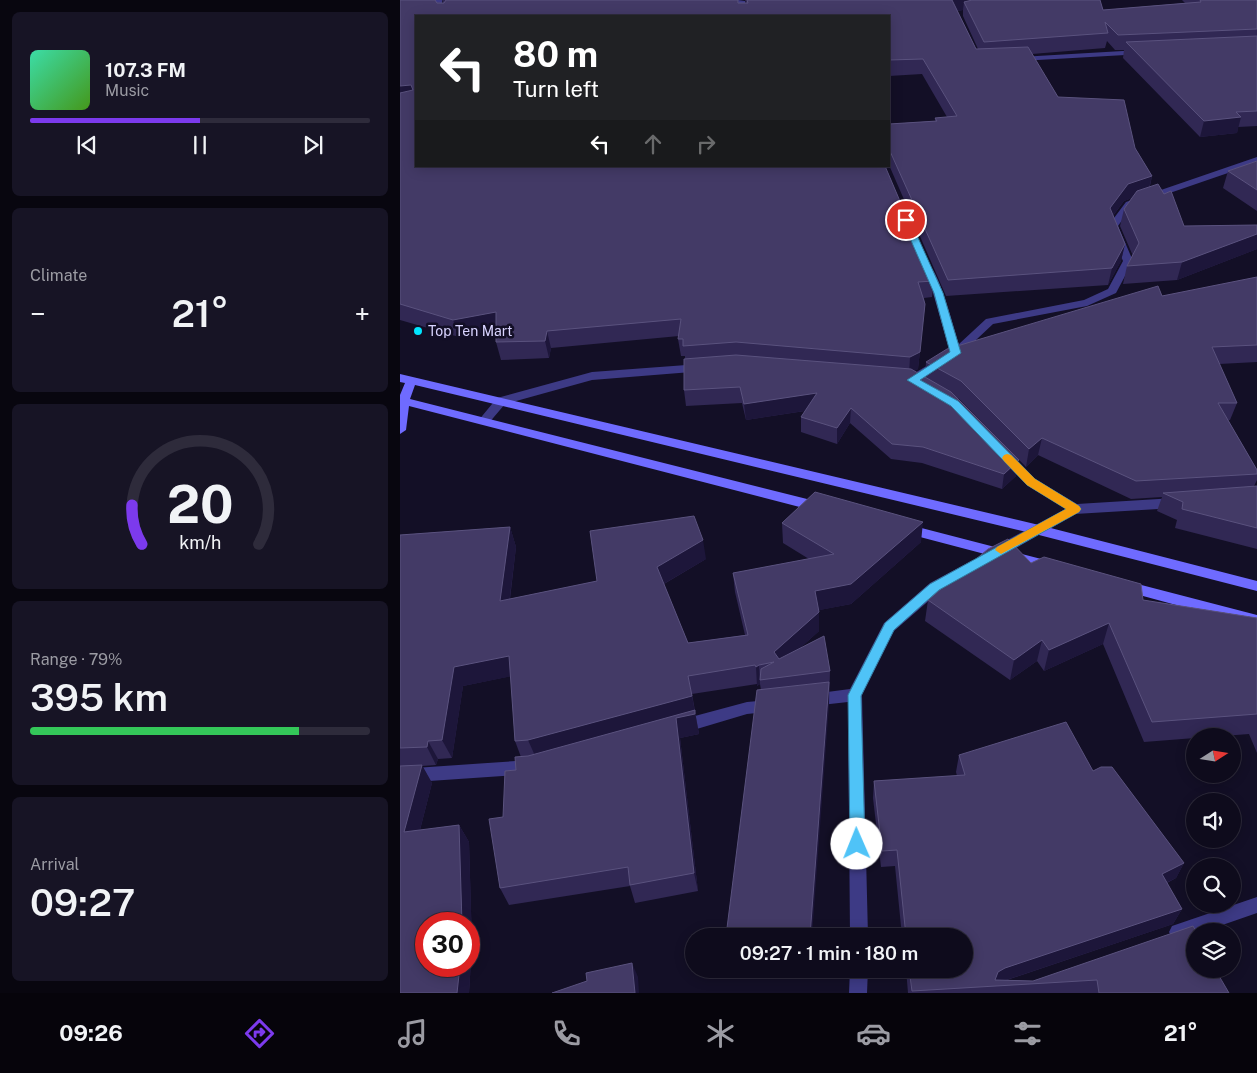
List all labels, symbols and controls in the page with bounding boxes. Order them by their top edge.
text: 80 m [513,34,598,75]
icon: left [430,35,495,100]
text: 107.3 FM [105,59,186,81]
text: Turn left [513,76,599,102]
text: Music [105,81,149,100]
icon: left [586,130,614,158]
icon: ahead [639,130,667,158]
icon: right [692,130,720,158]
icon: previous [73,131,101,159]
icon: pause [186,131,214,159]
icon: next [299,131,327,159]
pin [885,199,927,241]
icon: arrive [892,206,920,234]
text: Climate [30,266,87,285]
text: 21° [171,291,229,336]
text: − [30,297,46,330]
text: + [354,297,370,330]
place label: Top Ten Mart [428,323,512,339]
marker: Top Ten Mart [412,325,424,337]
text: 20 [167,474,233,535]
text: km/h [179,532,221,553]
text: Range · 79% [30,650,123,669]
text: 395 km [30,675,168,720]
north arrow [1186,728,1241,782]
map controls [1186,728,1241,978]
button: sound [1186,793,1241,848]
position arrow [830,817,882,869]
text: Arrival [30,855,79,874]
button: search [1186,858,1241,913]
text: 09:27 [30,880,135,925]
speed limit sign: 30 [415,912,480,977]
button: layers [1186,923,1241,978]
text: 09:27 · 1 min · 180 m [740,942,918,964]
icon: directions [242,1016,277,1051]
icon: music [395,1016,430,1051]
icon: phone [549,1016,584,1051]
icon: climate [703,1016,738,1051]
icon: car [856,1016,891,1051]
icon: filters [1010,1016,1045,1051]
text: 09:26 [59,1020,123,1046]
text: 21° [1164,1020,1198,1046]

